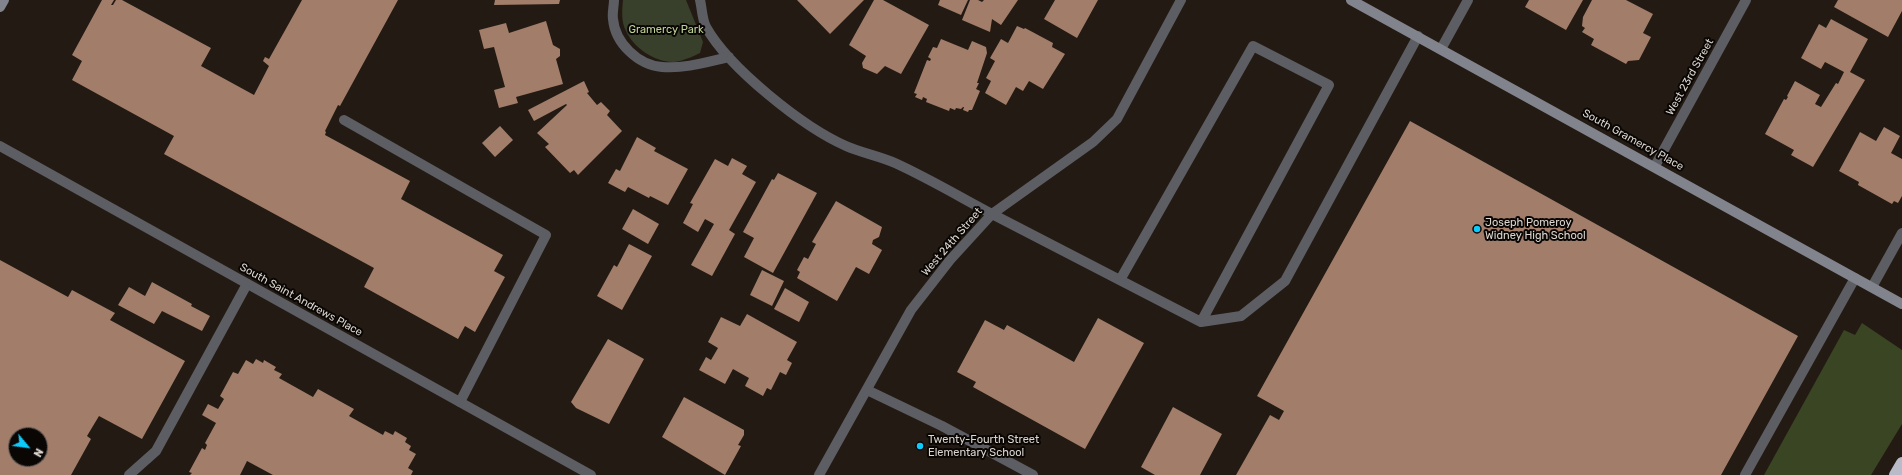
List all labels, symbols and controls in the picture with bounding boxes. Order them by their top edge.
park label: Gramercy Park [628,23,704,37]
street label: West 23rd Street [1663,36,1717,118]
street label: South Gramercy Place [1580,107,1686,173]
street label: West 24th Street [919,205,985,279]
place label: Joseph Pomeroy Widney High School [1485,216,1586,242]
marker: Joseph Pomeroy Widney High School [1472,224,1482,234]
street label: South Saint Andrews Place [237,261,365,339]
north arrow [8,427,48,467]
place label: Twenty-Fourth Street Elementary School [928,433,1039,459]
marker: Twenty-Fourth Street Elementary School [915,441,925,451]
text: N [30,446,46,459]

